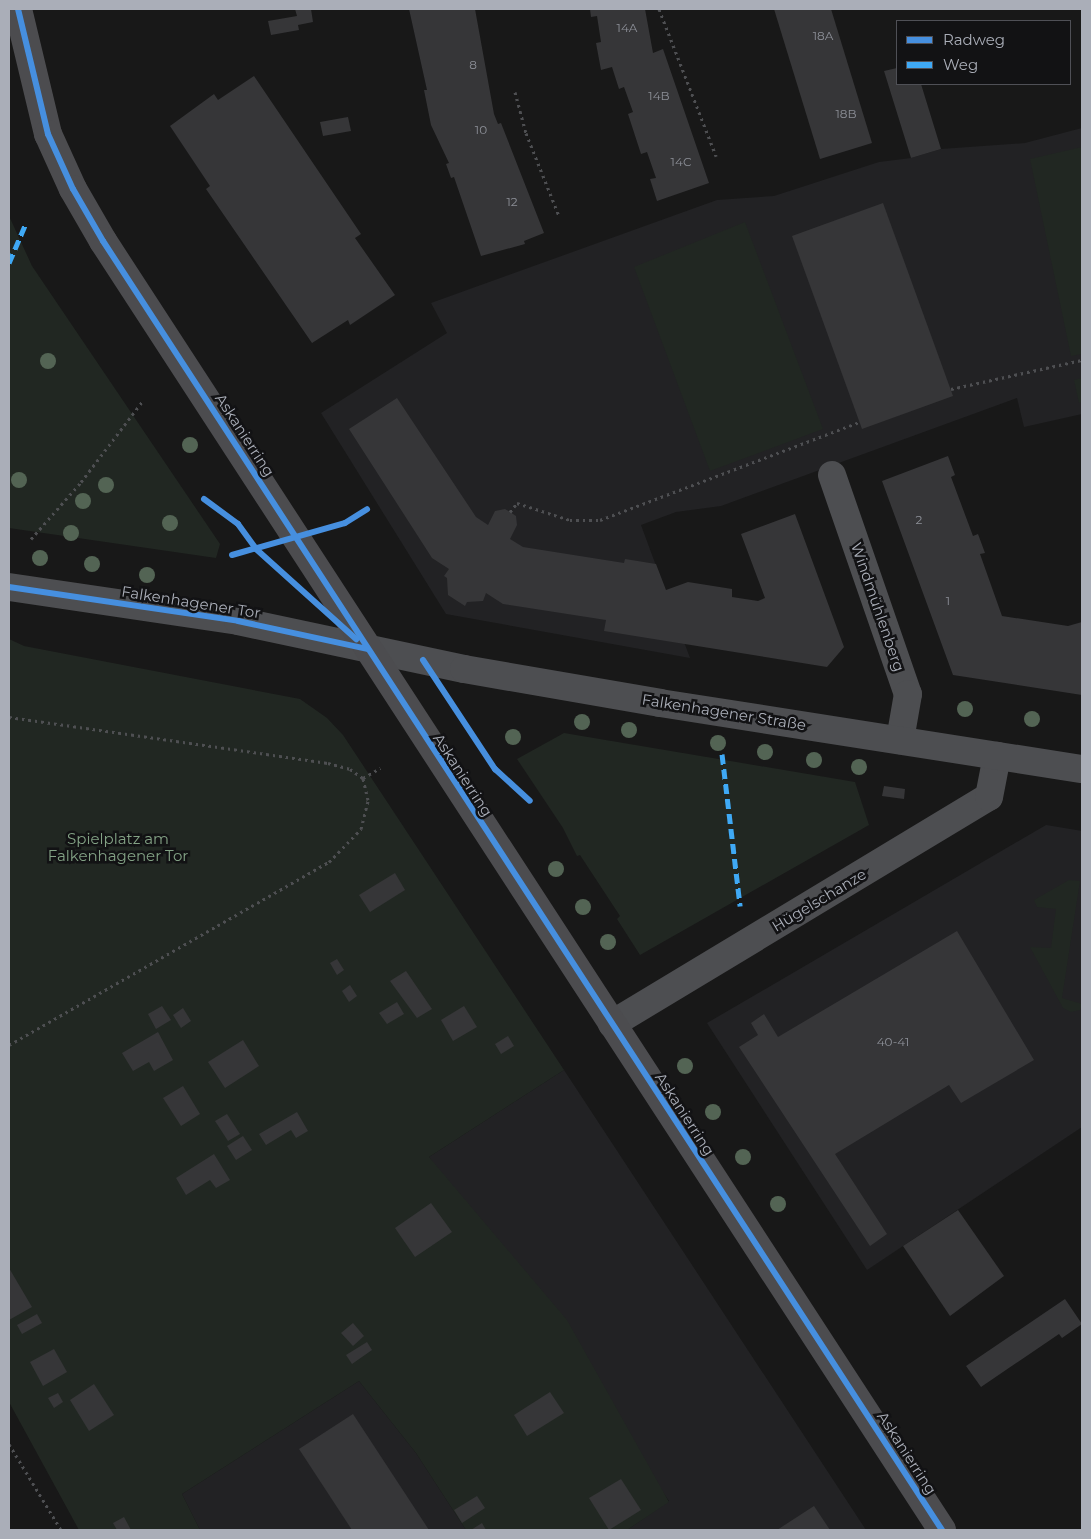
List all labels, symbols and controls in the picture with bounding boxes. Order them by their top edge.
legend [896,20,1071,85]
house number: 14A [617,21,637,35]
house number: 18A [813,29,833,43]
text: Radweg [943,30,1005,49]
text: Weg [943,55,978,74]
house number: 8 [469,58,477,72]
house number: 14B [648,89,670,103]
house number: 18B [835,107,857,121]
house number: 10 [475,123,487,137]
house number: 14C [671,155,691,169]
house number: 12 [506,195,518,209]
street label: Askanierring [212,390,278,480]
house number: 2 [916,513,922,527]
street label: Windmühlenberg [847,540,909,674]
street label: Falkenhagener Tor [120,582,262,622]
house number: 1 [946,594,950,608]
street label: Falkenhagener Straße [641,690,807,734]
street label: Askanierring [430,730,496,820]
park label: Spielplatz am Falkenhagener Tor [48,829,188,864]
street label: Hügelschanze [768,865,870,935]
house number: 40-41 [877,1035,909,1049]
street label: Askanierring [652,1069,718,1159]
street label: Askanierring [874,1408,940,1498]

